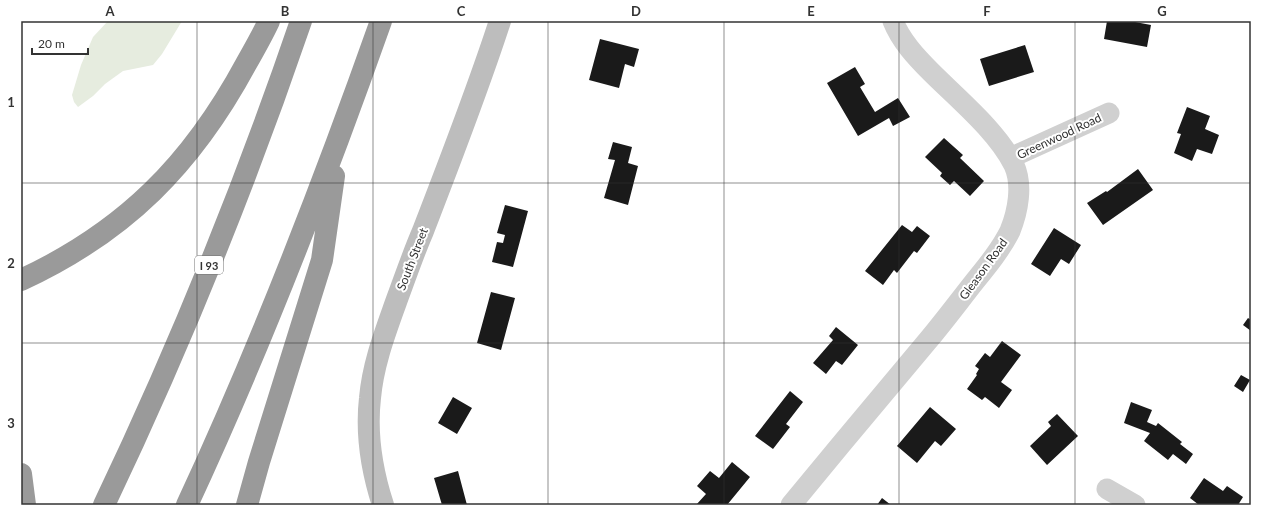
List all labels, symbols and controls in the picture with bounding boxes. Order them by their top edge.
text: A [104,3,115,19]
text: B [281,3,290,19]
text: C [457,3,466,19]
text: D [631,3,641,19]
text: E [807,3,815,19]
text: F [983,3,991,19]
text: G [1157,3,1167,19]
scale bar [32,30,88,56]
text: 20 m [38,36,65,51]
text: 1 [7,94,15,110]
street label: Greenwood Road [1014,110,1104,162]
street label: South Street [393,225,431,292]
street label: Gleason Road [956,235,1010,303]
text: 2 [7,255,15,271]
road number: I 93 [195,256,223,274]
text: 3 [7,415,15,431]

